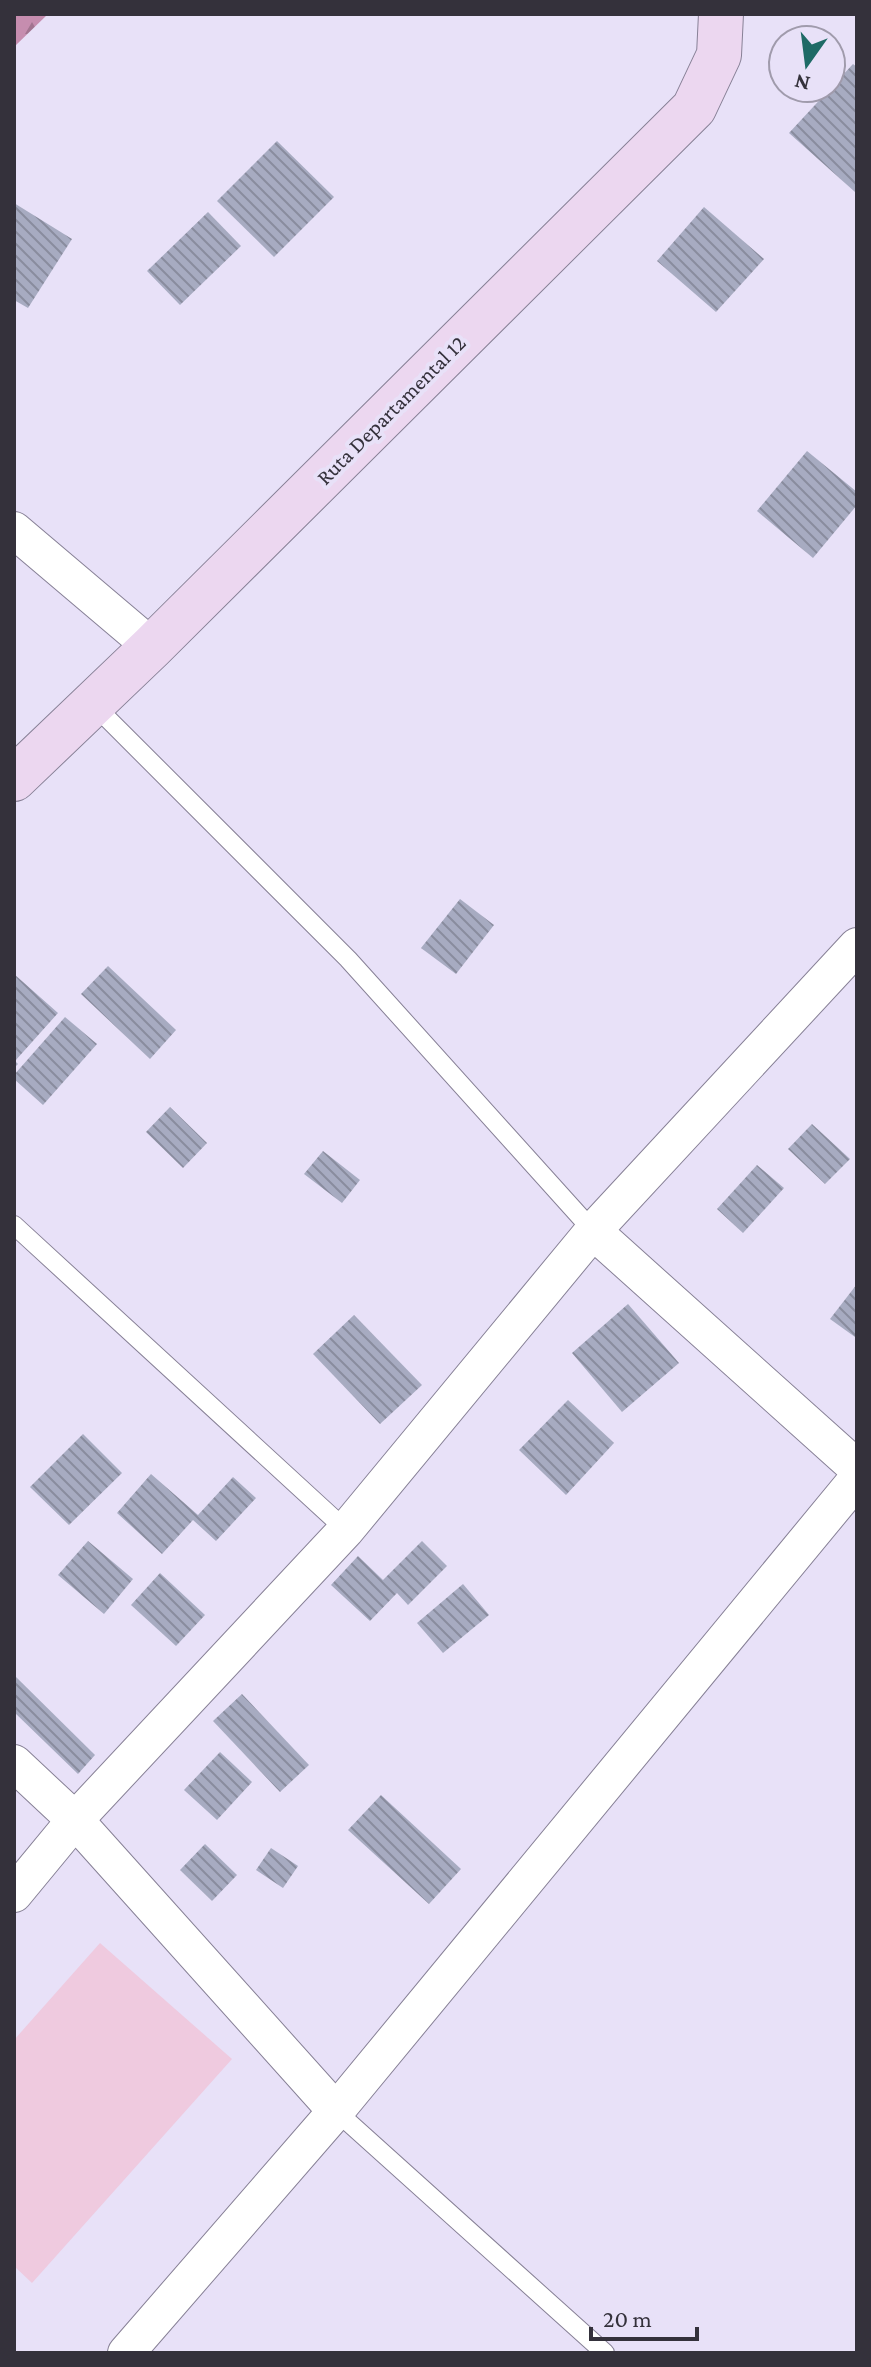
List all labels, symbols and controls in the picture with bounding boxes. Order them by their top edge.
north arrow [767,24,847,104]
text: N [792,69,813,97]
street label: Ruta Departamental 12 [311,330,471,490]
scale bar [591,2291,697,2341]
text: 20 m [603,2305,652,2332]

